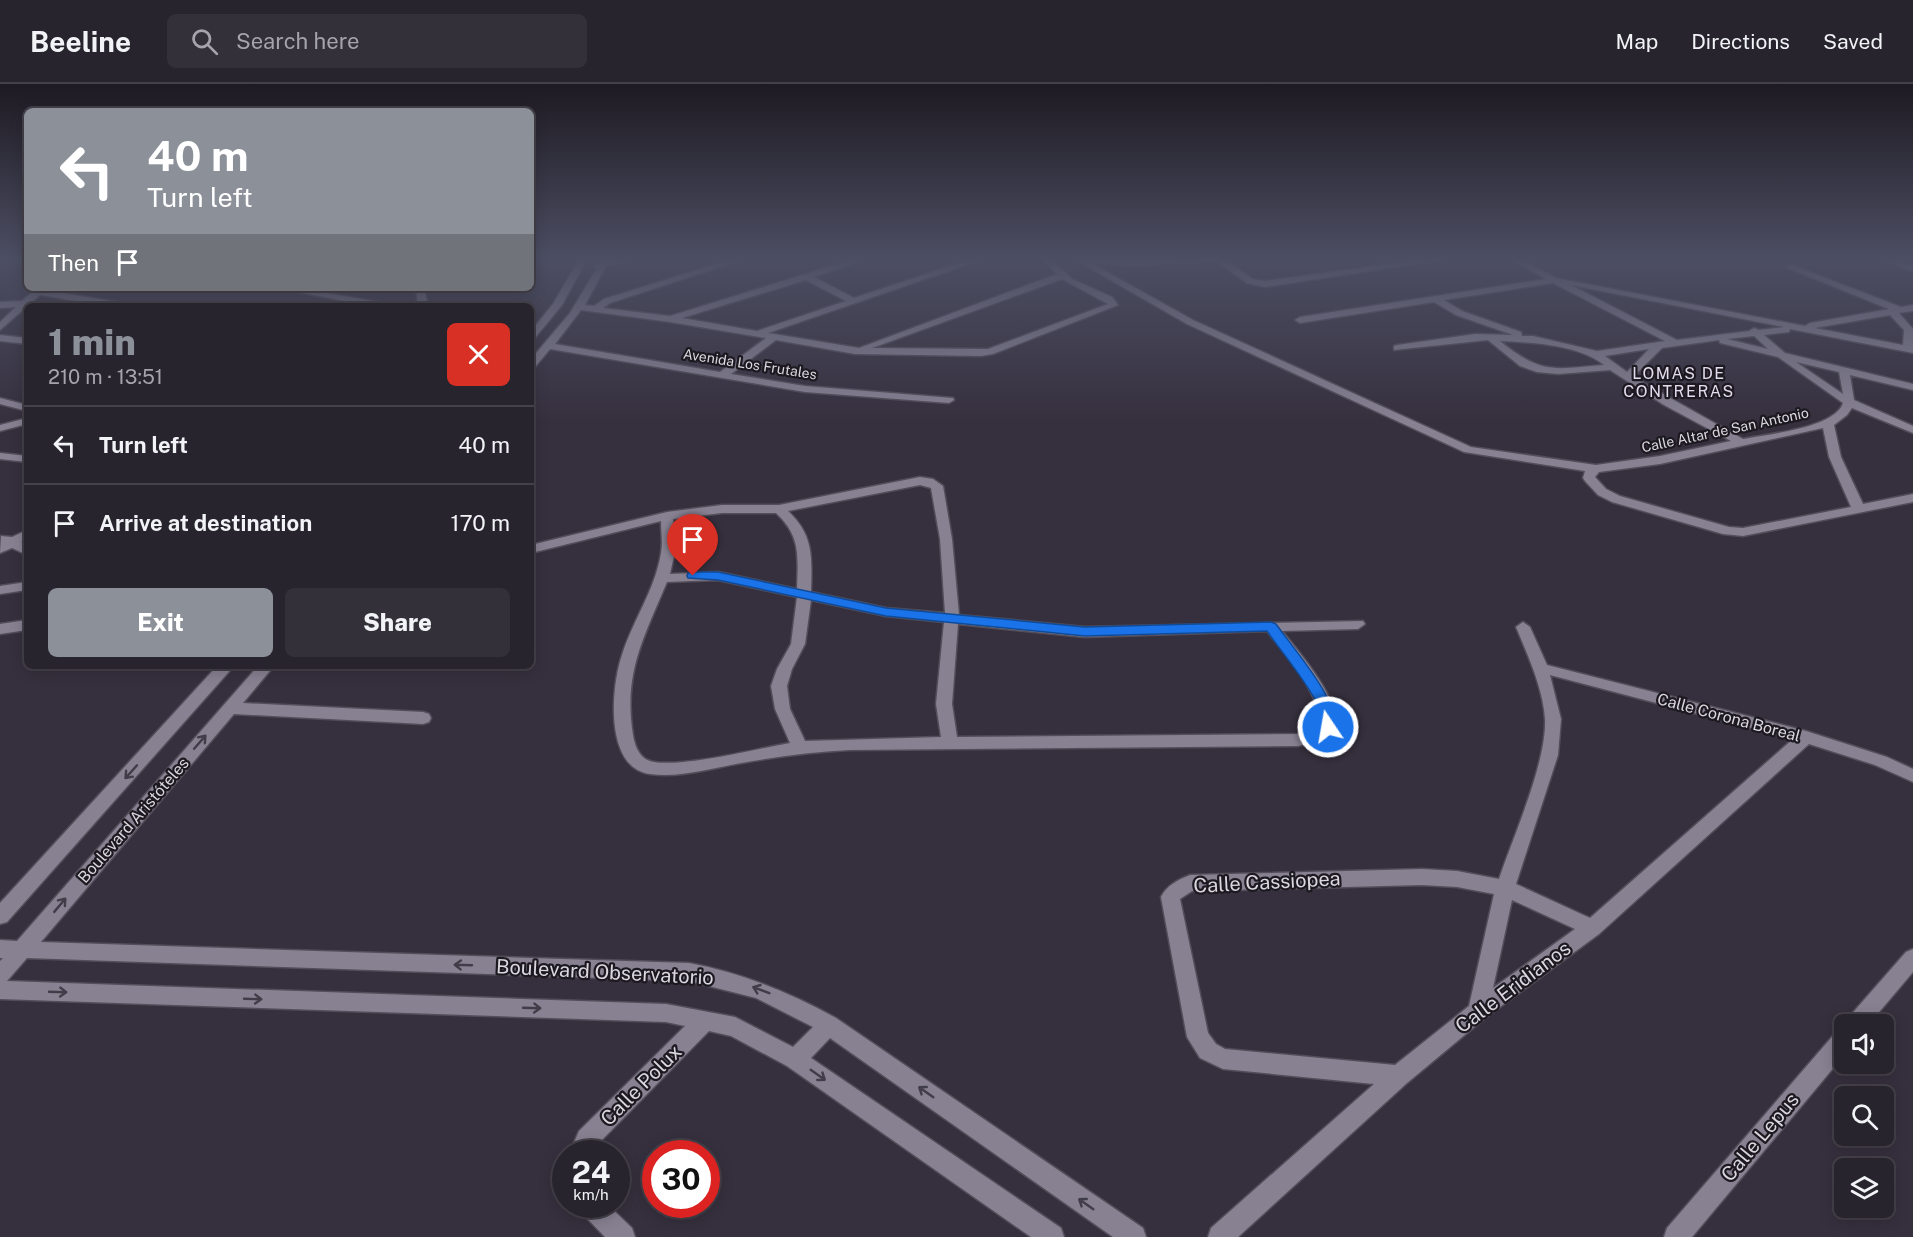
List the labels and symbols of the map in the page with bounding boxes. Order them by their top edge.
street label: Avenida Los Frutales [682,346,818,382]
district label: LOMAS DE CONTRERAS [1623,364,1735,401]
street label: Calle Altar de San Antonio [1640,404,1810,456]
pin [667,514,718,576]
street label: Calle Corona Boreal [1655,689,1803,746]
position arrow [1296,695,1360,759]
one-way arrow [193,734,207,749]
street label: Boulevard Aristóteles [74,754,193,887]
one-way arrow [124,764,138,779]
street label: Calle Cassiopea [1193,866,1341,898]
one-way arrow [53,898,67,913]
street label: Calle Eridianos [1451,936,1575,1038]
street label: Boulevard Observatorio [496,954,714,990]
one-way arrow [454,959,474,971]
one-way arrow [752,984,770,995]
one-way arrow [48,986,68,997]
one-way arrow [243,993,263,1004]
one-way arrow [522,1003,542,1014]
street label: Calle Polux [596,1040,686,1130]
one-way arrow [809,1069,825,1081]
one-way arrow [918,1086,934,1098]
street label: Calle Lepus [1716,1088,1804,1186]
speed limit sign: 30 [642,1140,720,1218]
one-way arrow [1078,1198,1095,1210]

